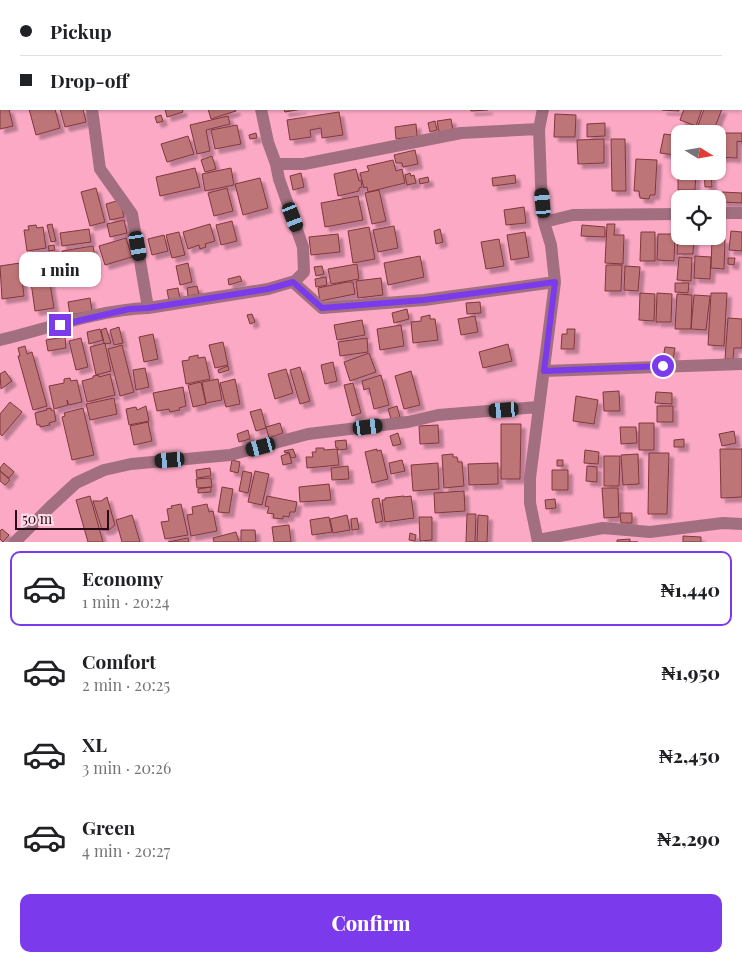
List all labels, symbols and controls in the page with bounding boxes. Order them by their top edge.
text: Pickup [50,18,112,44]
text: Drop-off [50,67,128,93]
north arrow [671,125,726,180]
map controls [671,125,726,245]
car [534,187,551,219]
button: locate [671,190,726,245]
car [280,200,305,234]
car [128,230,147,262]
callout: 1 min [19,252,101,288]
text: 1 min [40,259,80,280]
route end [49,314,71,336]
route start [652,355,674,377]
car [488,401,519,419]
car [352,418,383,436]
car [244,436,277,458]
car [154,451,185,469]
scale bar [15,507,109,530]
text: 50 m [22,509,52,528]
text: Economy [82,565,163,591]
icon: car [22,566,67,611]
text: ₦1,440 [661,576,720,602]
text: 1 min · 20:24 [82,591,170,612]
text: Comfort [82,648,156,674]
icon: car [22,649,67,694]
text: ₦1,950 [662,659,720,685]
text: 2 min · 20:25 [82,674,170,695]
text: XL [82,731,107,757]
icon: car [22,732,67,777]
text: ₦2,450 [659,742,720,768]
text: 3 min · 20:26 [82,757,171,778]
text: Green [82,814,135,840]
icon: car [22,815,67,860]
text: ₦2,290 [657,825,720,851]
text: 4 min · 20:27 [82,840,170,861]
button: Confirm [20,894,722,952]

